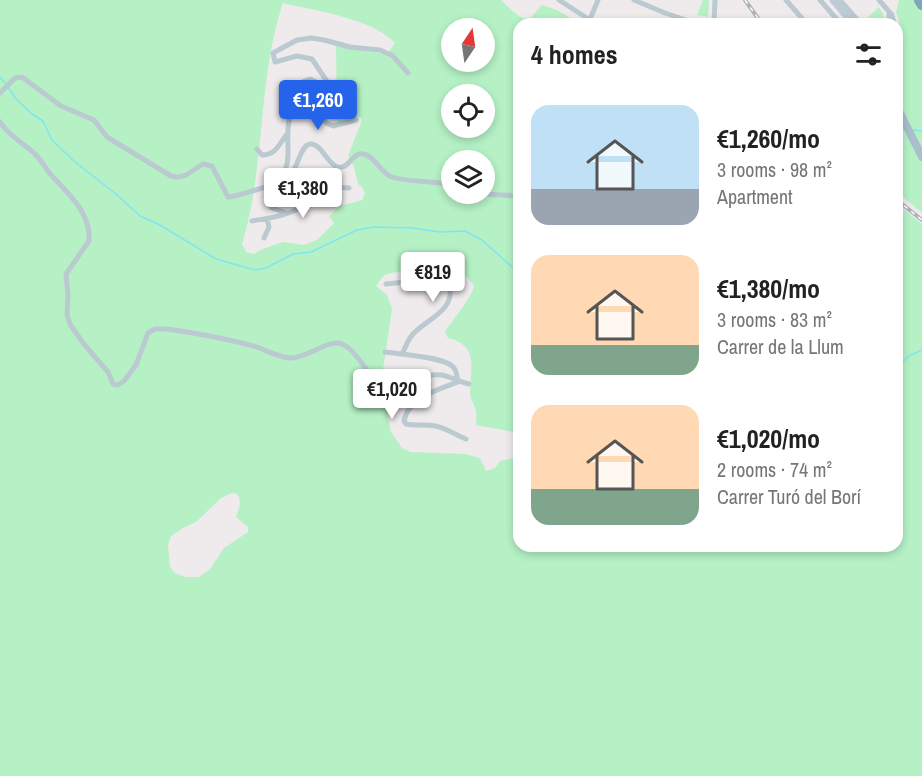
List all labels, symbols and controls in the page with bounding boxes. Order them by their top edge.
north arrow [441,18,495,72]
map controls [441,18,495,204]
text: 4 homes [531,37,618,72]
icon: filters [852,38,885,71]
pin: €1,260 [269,80,367,131]
button: locate [441,84,495,138]
text: €1,260 [293,86,343,113]
text: €1,260/mo [717,121,820,156]
icon: home [579,129,651,201]
button: layers [441,150,495,204]
text: 3 rooms · 98 m² [717,156,832,183]
pin: €1,380 [254,168,352,219]
text: €1,380 [278,174,328,201]
text: Apartment [717,183,793,210]
pin: €819 [397,252,469,303]
text: €819 [415,258,451,285]
text: €1,380/mo [717,271,820,306]
icon: home [579,279,651,351]
text: 3 rooms · 83 m² [717,306,832,333]
text: Carrer de la Llum [717,333,844,360]
pin: €1,020 [343,369,441,420]
text: €1,020 [367,375,417,402]
text: €1,020/mo [717,421,820,456]
icon: home [579,429,651,501]
text: 2 rooms · 74 m² [717,456,832,483]
text: Carrer Turó del Borí [717,483,861,510]

